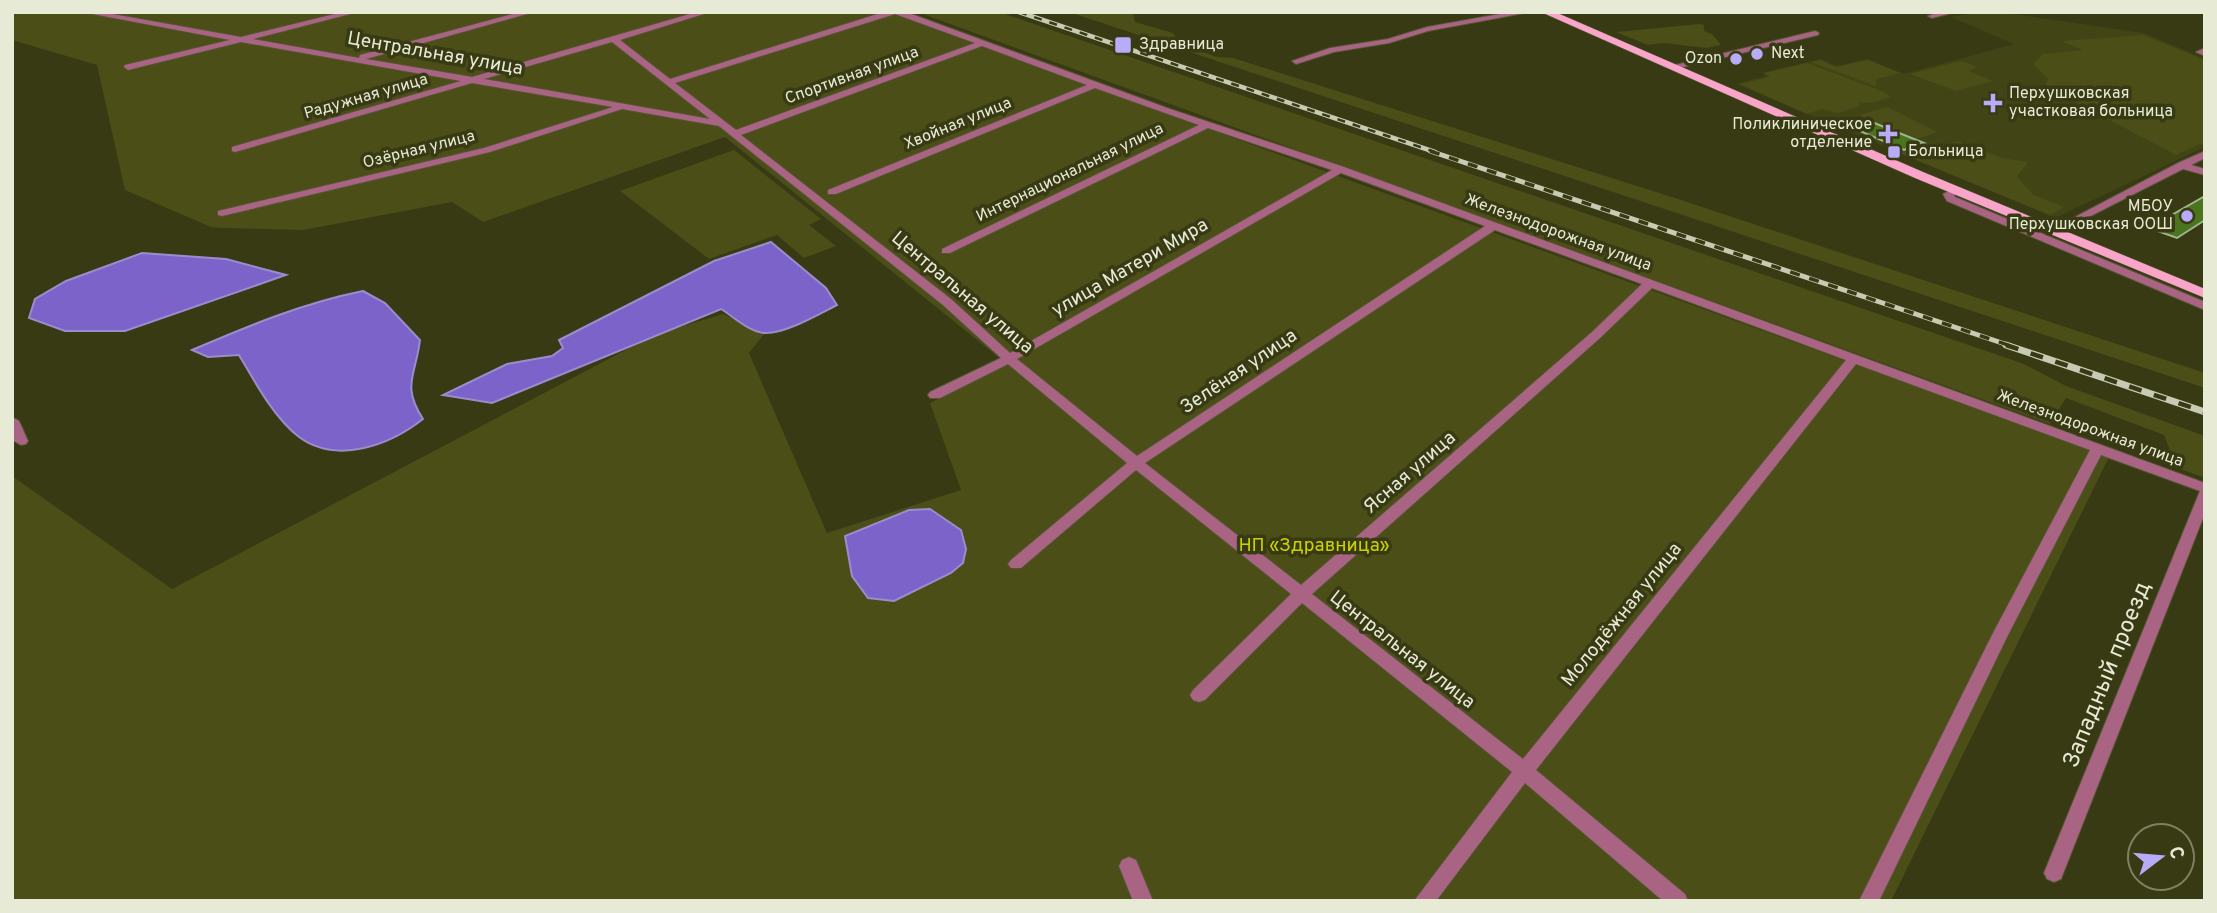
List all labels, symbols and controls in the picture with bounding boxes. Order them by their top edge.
street label: Центральная улица [345,27,525,81]
marker: Здравница [1113,35,1133,55]
place label: Здравница [1139,35,1224,55]
street label: Спортивная улица [783,43,921,109]
place label: Next [1771,44,1805,64]
marker: Next [1749,46,1765,62]
place label: Ozon [1685,49,1722,69]
marker: Ozon [1728,51,1744,67]
street label: Радужная улица [302,70,430,124]
place label: Перхушковская участковая больница [2009,84,2173,122]
street label: Хвойная улица [901,93,1015,155]
marker: Перхушковская участковая больница [1983,93,2003,113]
place label: Поликлиническое отделение [1732,115,1872,153]
street label: Интернациональная улица [973,119,1167,227]
marker: Поликлиническое отделение [1878,124,1898,144]
street label: Озёрная улица [361,126,477,174]
place label: Больница [1908,142,1983,162]
marker: Больница [1886,144,1902,160]
street label: Железнодорожная улица [1462,190,1654,276]
place label: МБОУ Перхушковская ООШ [2009,197,2173,235]
marker: МБОУ Перхушковская ООШ [2179,208,2195,224]
street label: улица Матери Мира [1047,213,1213,323]
street label: Центральная улица [886,227,1038,359]
street label: Зелёная улица [1176,324,1302,420]
street label: Железнодорожная улица [1994,386,2186,472]
street label: Ясная улица [1359,426,1461,520]
park label: НП «Здравница» [1238,534,1390,558]
street label: Молодёжная улица [1557,538,1687,692]
street label: Западный проезд [2057,578,2159,772]
street label: Центральная улица [1324,586,1480,714]
north arrow [2126,822,2196,892]
text: С [2162,844,2189,862]

